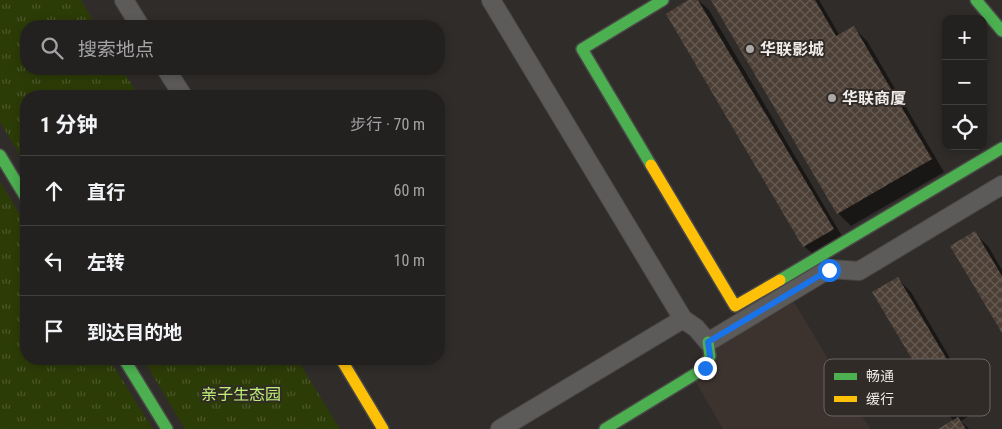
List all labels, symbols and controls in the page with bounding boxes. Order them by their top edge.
map controls [942,15,987,150]
button: + [942,15,987,60]
search box [20,20,445,75]
icon: search [38,34,66,62]
text: 搜索地点 [78,38,154,61]
place label: 华联影城 [760,40,824,59]
marker: 华联影城 [744,43,756,55]
button: − [942,60,987,105]
place label: 华联商厦 [842,89,906,108]
marker: 华联商厦 [826,92,838,104]
button: locate [942,105,987,150]
text: 1 分钟 [40,113,97,137]
text: 步行 · 70 m [350,115,425,134]
icon: ahead [40,177,68,205]
text: 直行 [87,181,125,204]
text: 60 m [393,181,425,200]
icon: left [40,247,68,275]
text: 左转 [87,251,125,274]
text: 10 m [393,251,425,270]
route start [818,259,841,282]
icon: arrive [40,317,68,345]
text: 到达目的地 [87,321,182,344]
route end [694,357,717,380]
legend [824,359,990,416]
text: 畅通 [866,368,894,384]
park label: 亲子生态园 [201,385,281,404]
text: 缓行 [866,391,894,407]

